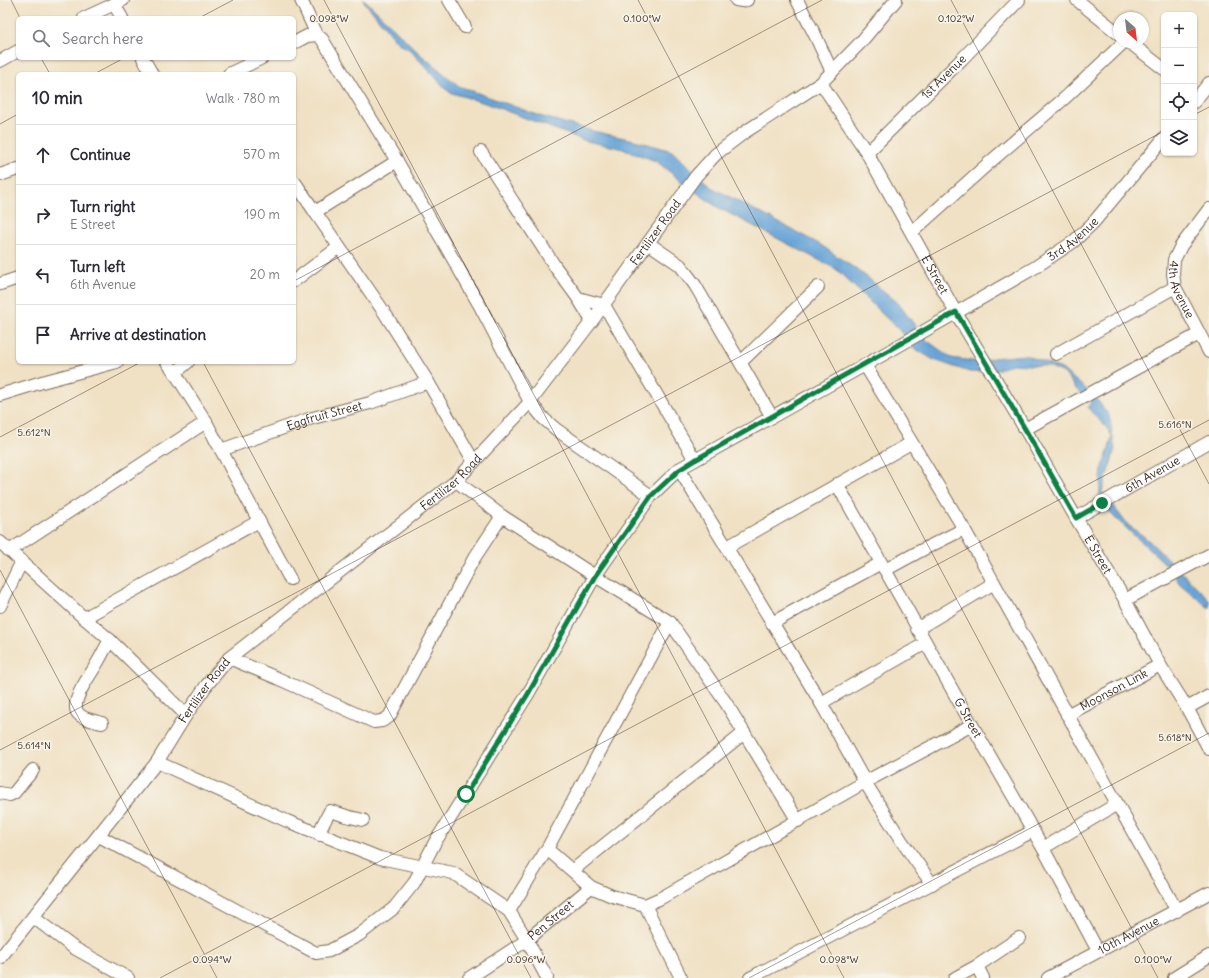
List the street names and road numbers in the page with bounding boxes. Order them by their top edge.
street label: 1st Avenue [918,51,969,102]
street label: Fertilizer Road [626,196,684,268]
street label: 3rd Avenue [1044,214,1101,264]
street label: E Street [918,252,952,296]
street label: 4th Avenue [1166,260,1198,321]
street label: Eggfruit Street [284,397,364,433]
street label: Fertilizer Road [417,451,484,513]
street label: 6th Avenue [1122,452,1182,496]
street label: E Street [1081,532,1115,576]
street label: Fertilizer Road [175,654,233,726]
street label: Moonson Link [1077,665,1150,714]
street label: G Street [951,695,986,740]
street label: Pen Street [524,897,576,943]
street label: 10th Avenue [1095,913,1161,957]

